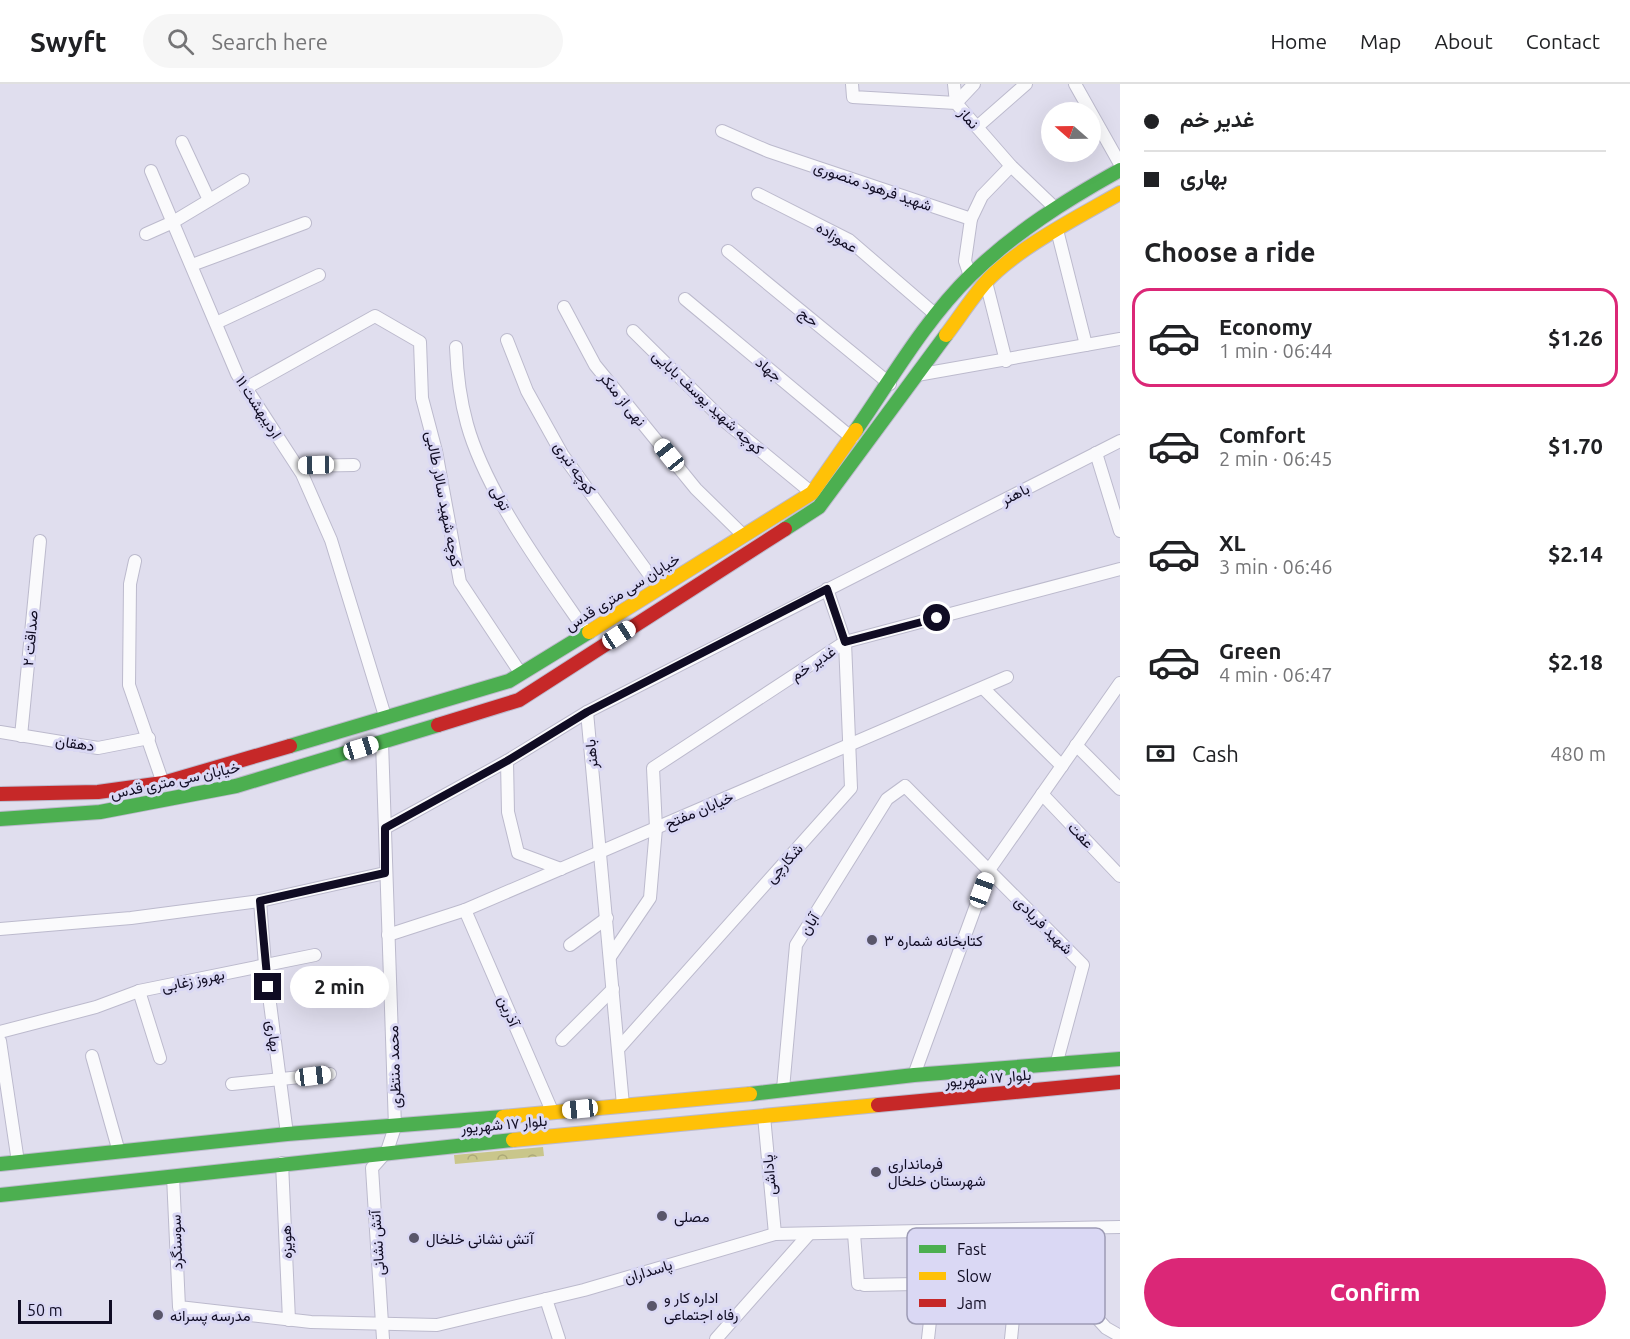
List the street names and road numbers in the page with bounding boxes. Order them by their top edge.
street label: نماز [954,103,983,133]
street label: شهید فرهود منصوری [811,158,934,216]
street label: عموزاده [813,218,861,257]
street label: حج [794,304,822,332]
street label: کوچه شهید یوسف بابایی [648,346,767,459]
street label: جهاد [752,353,785,385]
street label: نهی از منکر [594,368,650,431]
street label: ۱۱ اردیبهشت [232,373,285,442]
street label: کوچه شهید سالار طالبی [421,430,466,569]
street label: کوچه تبری [549,438,600,499]
street label: باهنر [997,480,1033,510]
street label: تولی [486,483,515,514]
street label: خیابان سی متری قدس [561,550,684,636]
street label: صداقت ۲ [19,609,41,667]
street label: غدیر خم [787,642,840,685]
street label: دهقان [54,732,96,755]
street label: باهنر [581,738,602,770]
street label: خیابان سی متری قدس [109,758,242,804]
street label: خیابان مفتح [662,788,737,835]
street label: عفت [1065,819,1097,852]
street label: شکارچی [762,840,808,888]
street label: شهید فریادی [1010,892,1077,959]
street label: آبان [796,909,824,938]
street label: بهروز زغابی [160,965,226,997]
street label: آذرین [493,993,524,1031]
street label: بهاری [261,1019,285,1053]
street label: محمد منتظری [384,1025,406,1109]
street label: بلوار ١٧ شهریور [943,1066,1032,1091]
street label: بلوار ١٧ شهریور [459,1112,548,1137]
street label: پاداشی [759,1154,781,1196]
street label: آتش نشانی [366,1208,390,1276]
street label: سوسنگرد [167,1214,186,1270]
street label: هویزه [277,1225,296,1259]
street label: پاسداران [622,1256,675,1288]

